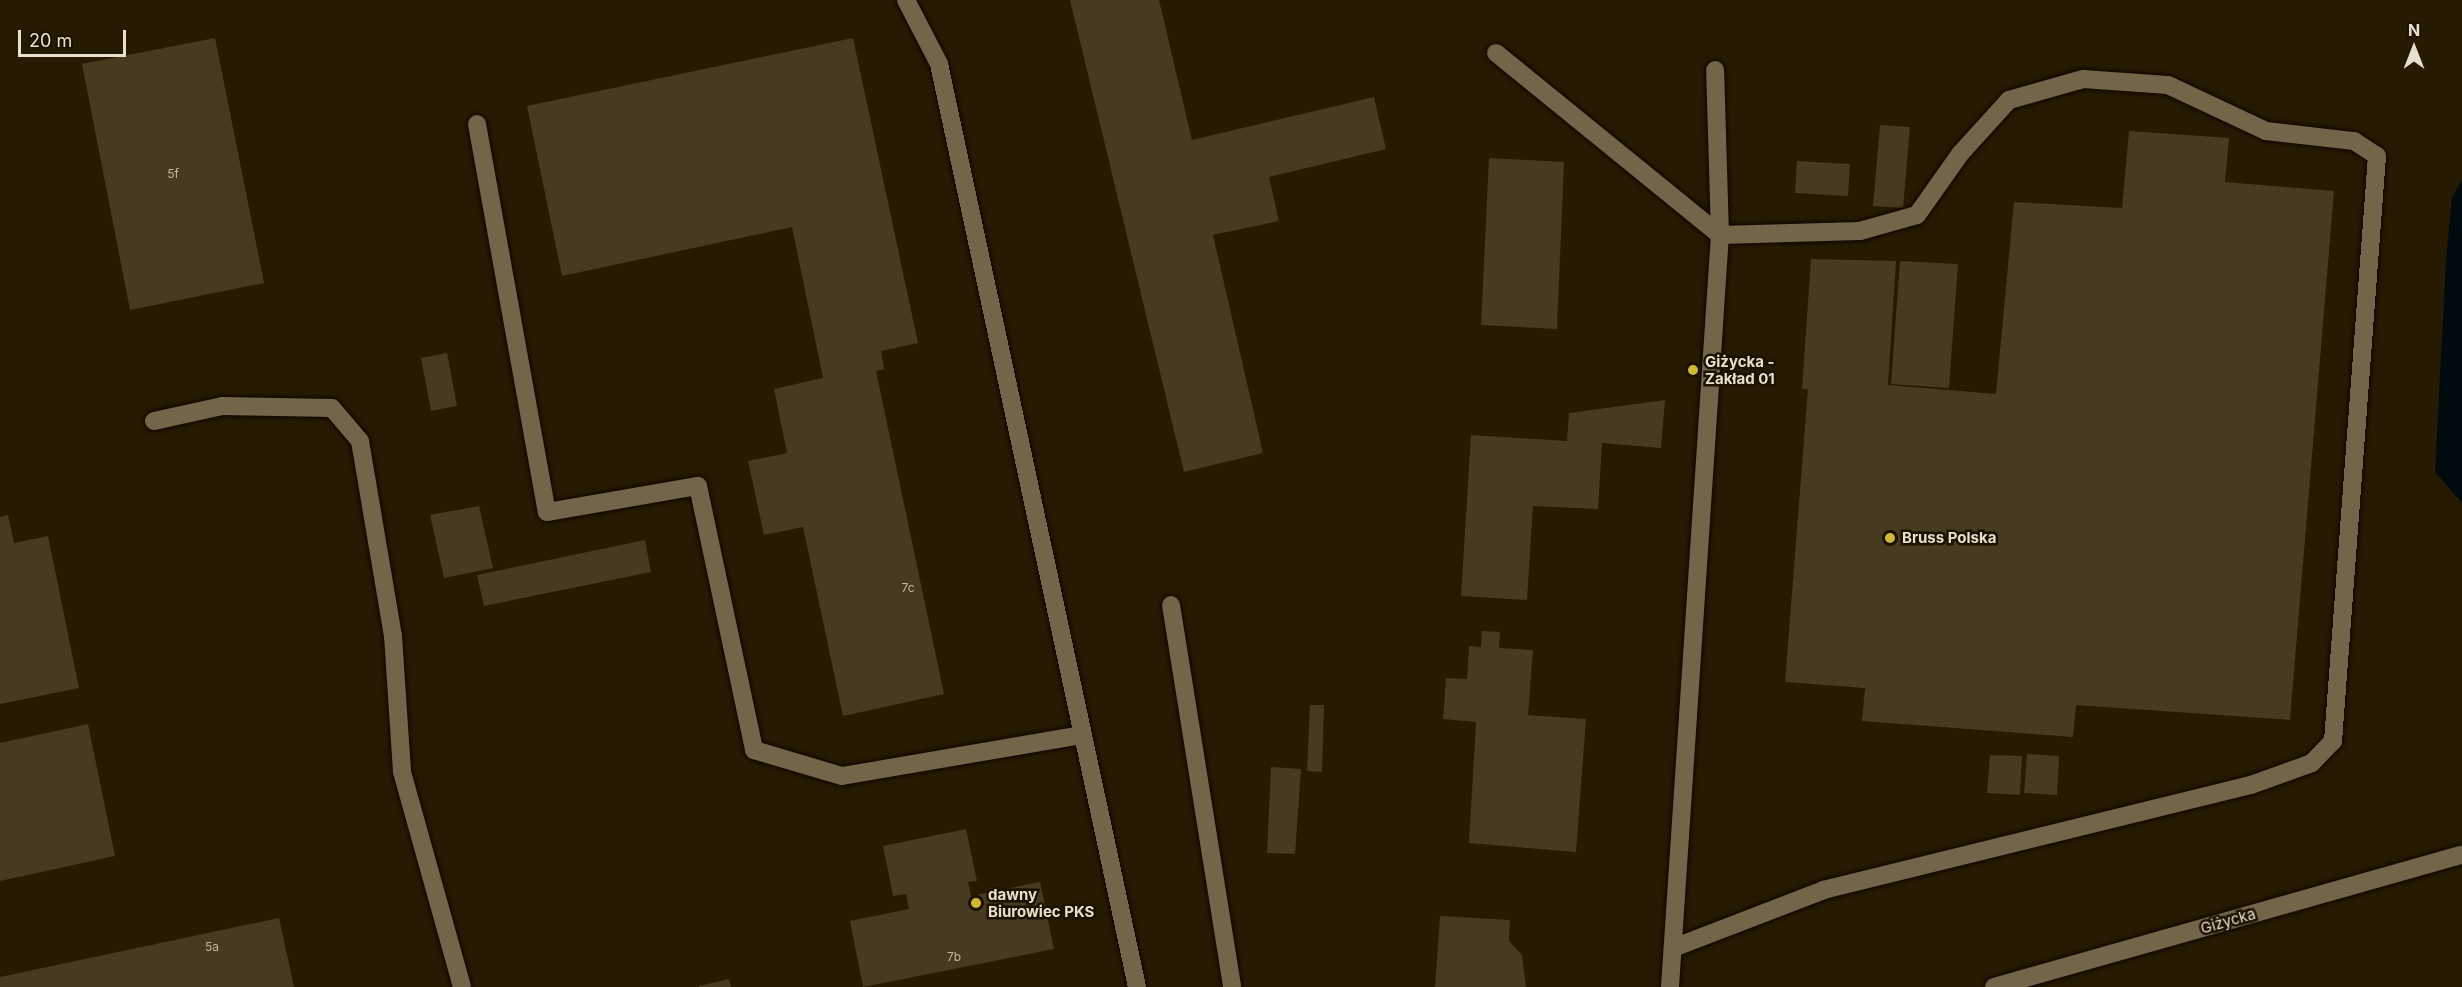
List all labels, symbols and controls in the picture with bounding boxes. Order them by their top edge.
scale bar [21,18,129,56]
north arrow [2384,18,2444,78]
text: N [2408,20,2420,40]
text: 20 m [29,30,72,51]
house number: 5f [167,167,179,181]
place label: Giżycka - Zakład 01 [1705,352,1775,387]
marker: Giżycka - Zakład 01 [1686,363,1700,377]
place label: Bruss Polska [1902,529,1996,547]
marker: Bruss Polska [1883,531,1897,545]
house number: 7c [901,581,915,595]
place label: dawny Biurowiec PKS [988,885,1094,920]
marker: dawny Biurowiec PKS [969,896,983,910]
street label: Giżycka [2198,905,2258,937]
house number: 5a [205,940,219,954]
house number: 7b [947,950,961,964]

